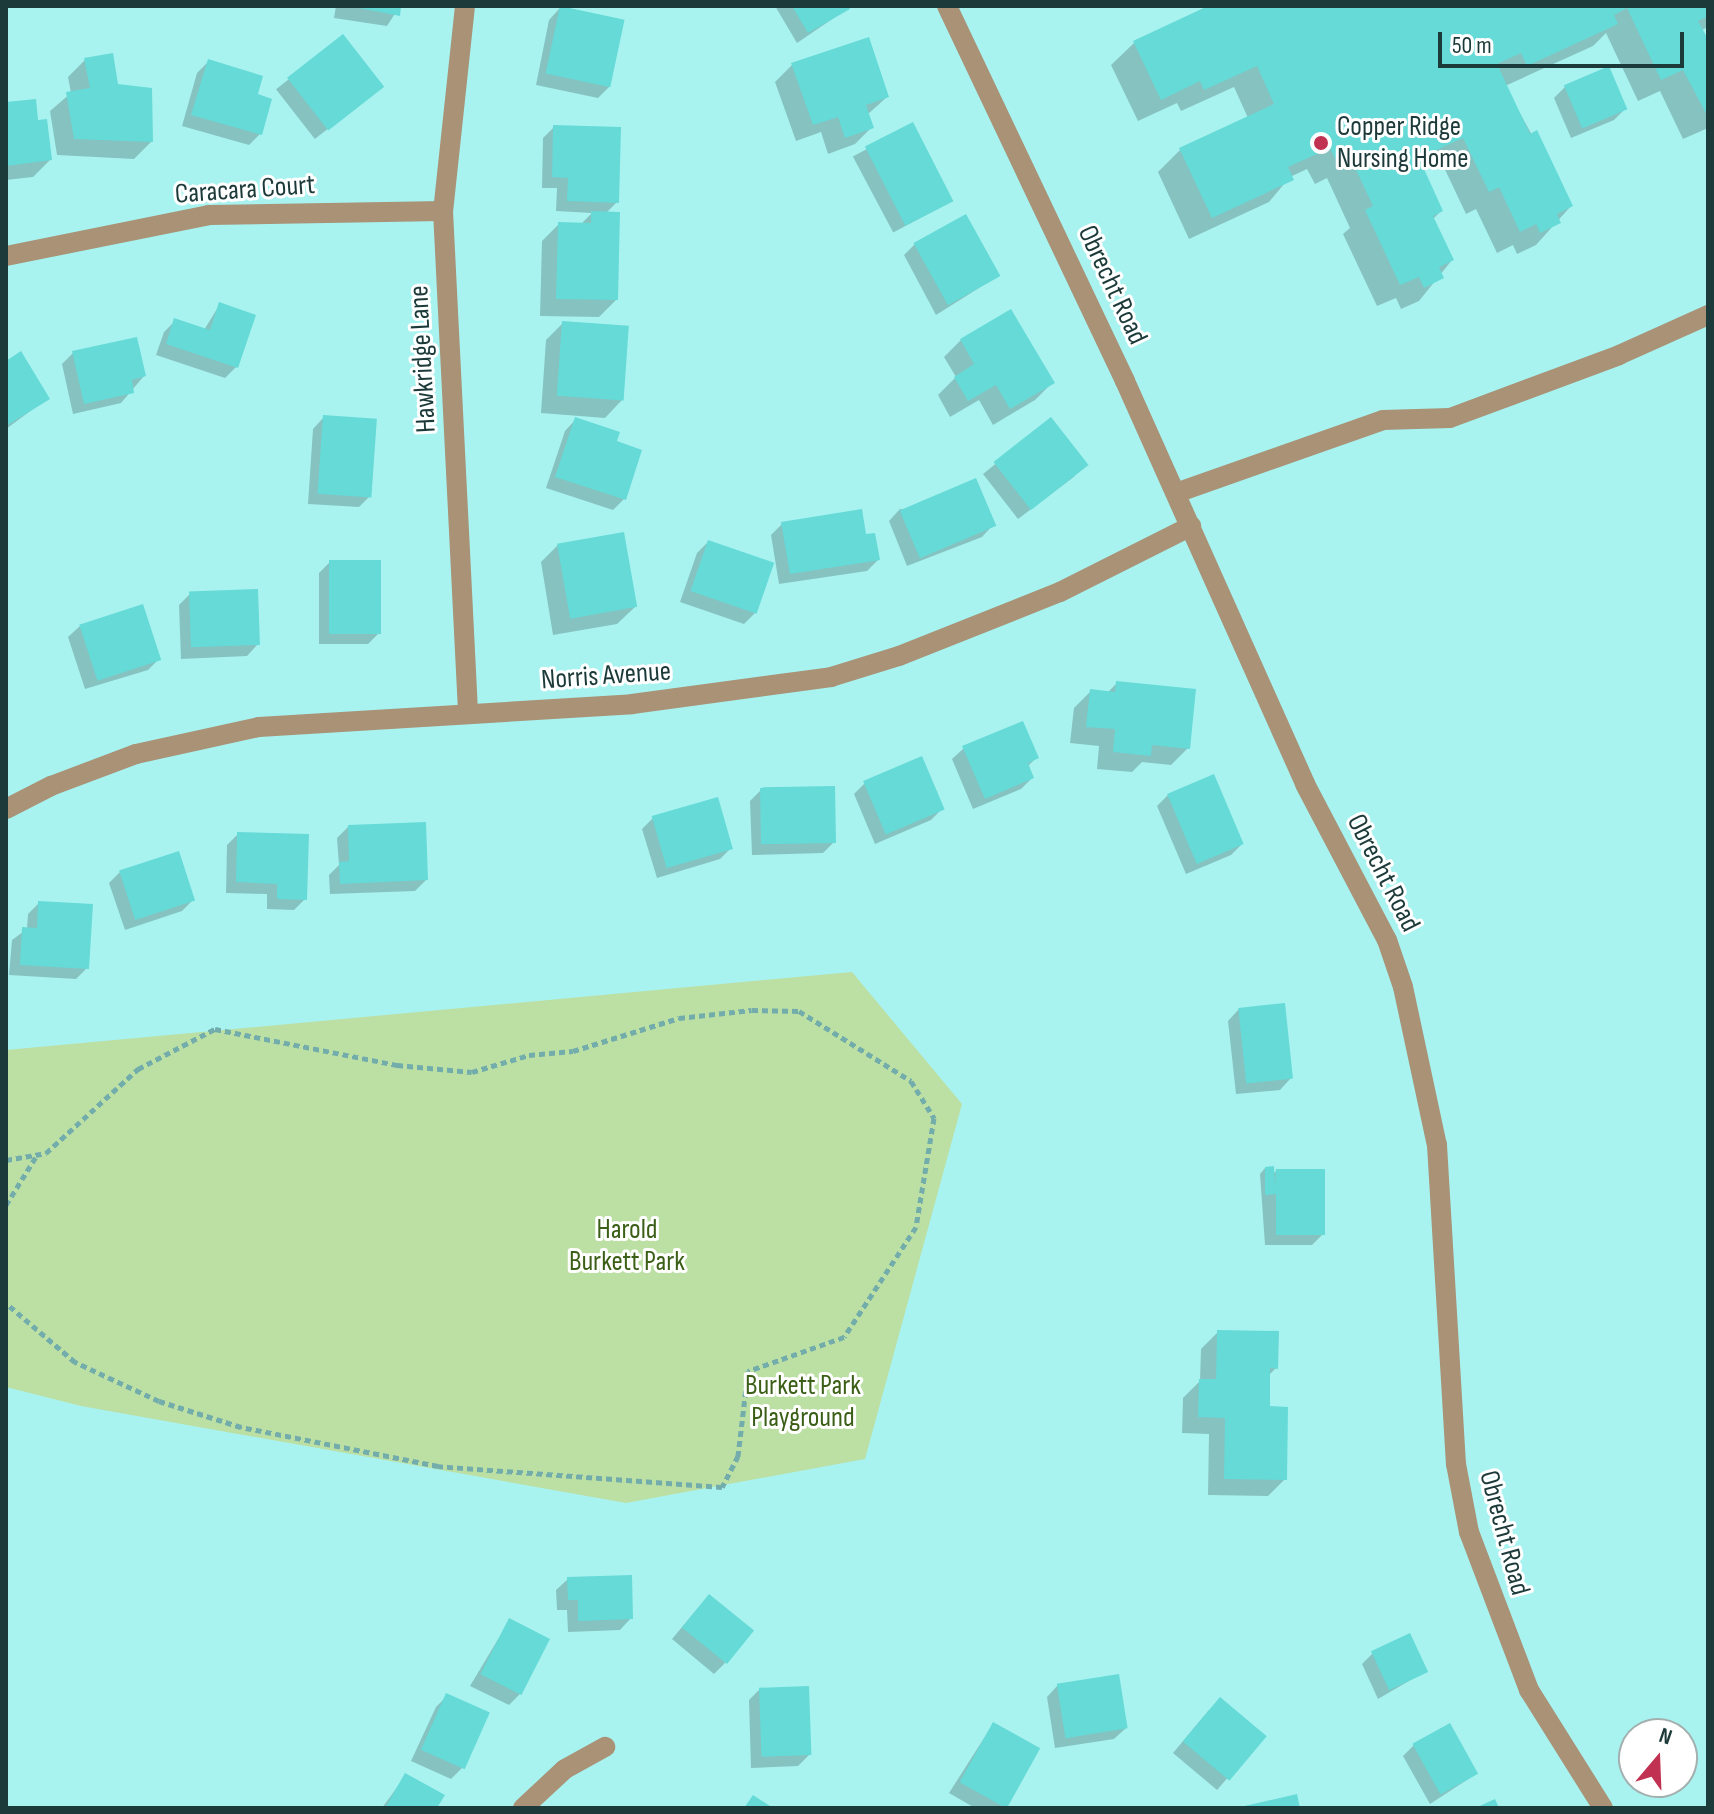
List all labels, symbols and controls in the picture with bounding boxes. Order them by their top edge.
scale bar [1442,16,1688,66]
text: 50 m [1452,31,1492,60]
place label: Copper Ridge Nursing Home [1337,110,1469,176]
marker: Copper Ridge Nursing Home [1312,134,1330,152]
street label: Caracara Court [174,168,316,212]
street label: Obrecht Road [1070,220,1154,350]
street label: Hawkridge Lane [402,285,444,433]
street label: Norris Avenue [540,655,672,697]
street label: Obrecht Road [1339,809,1427,937]
park label: Harold Burkett Park [569,1213,685,1279]
park label: Burkett Park Playground [745,1369,861,1435]
street label: Obrecht Road [1471,1467,1537,1599]
north arrow [1618,1718,1698,1798]
text: N [1655,1722,1675,1751]

